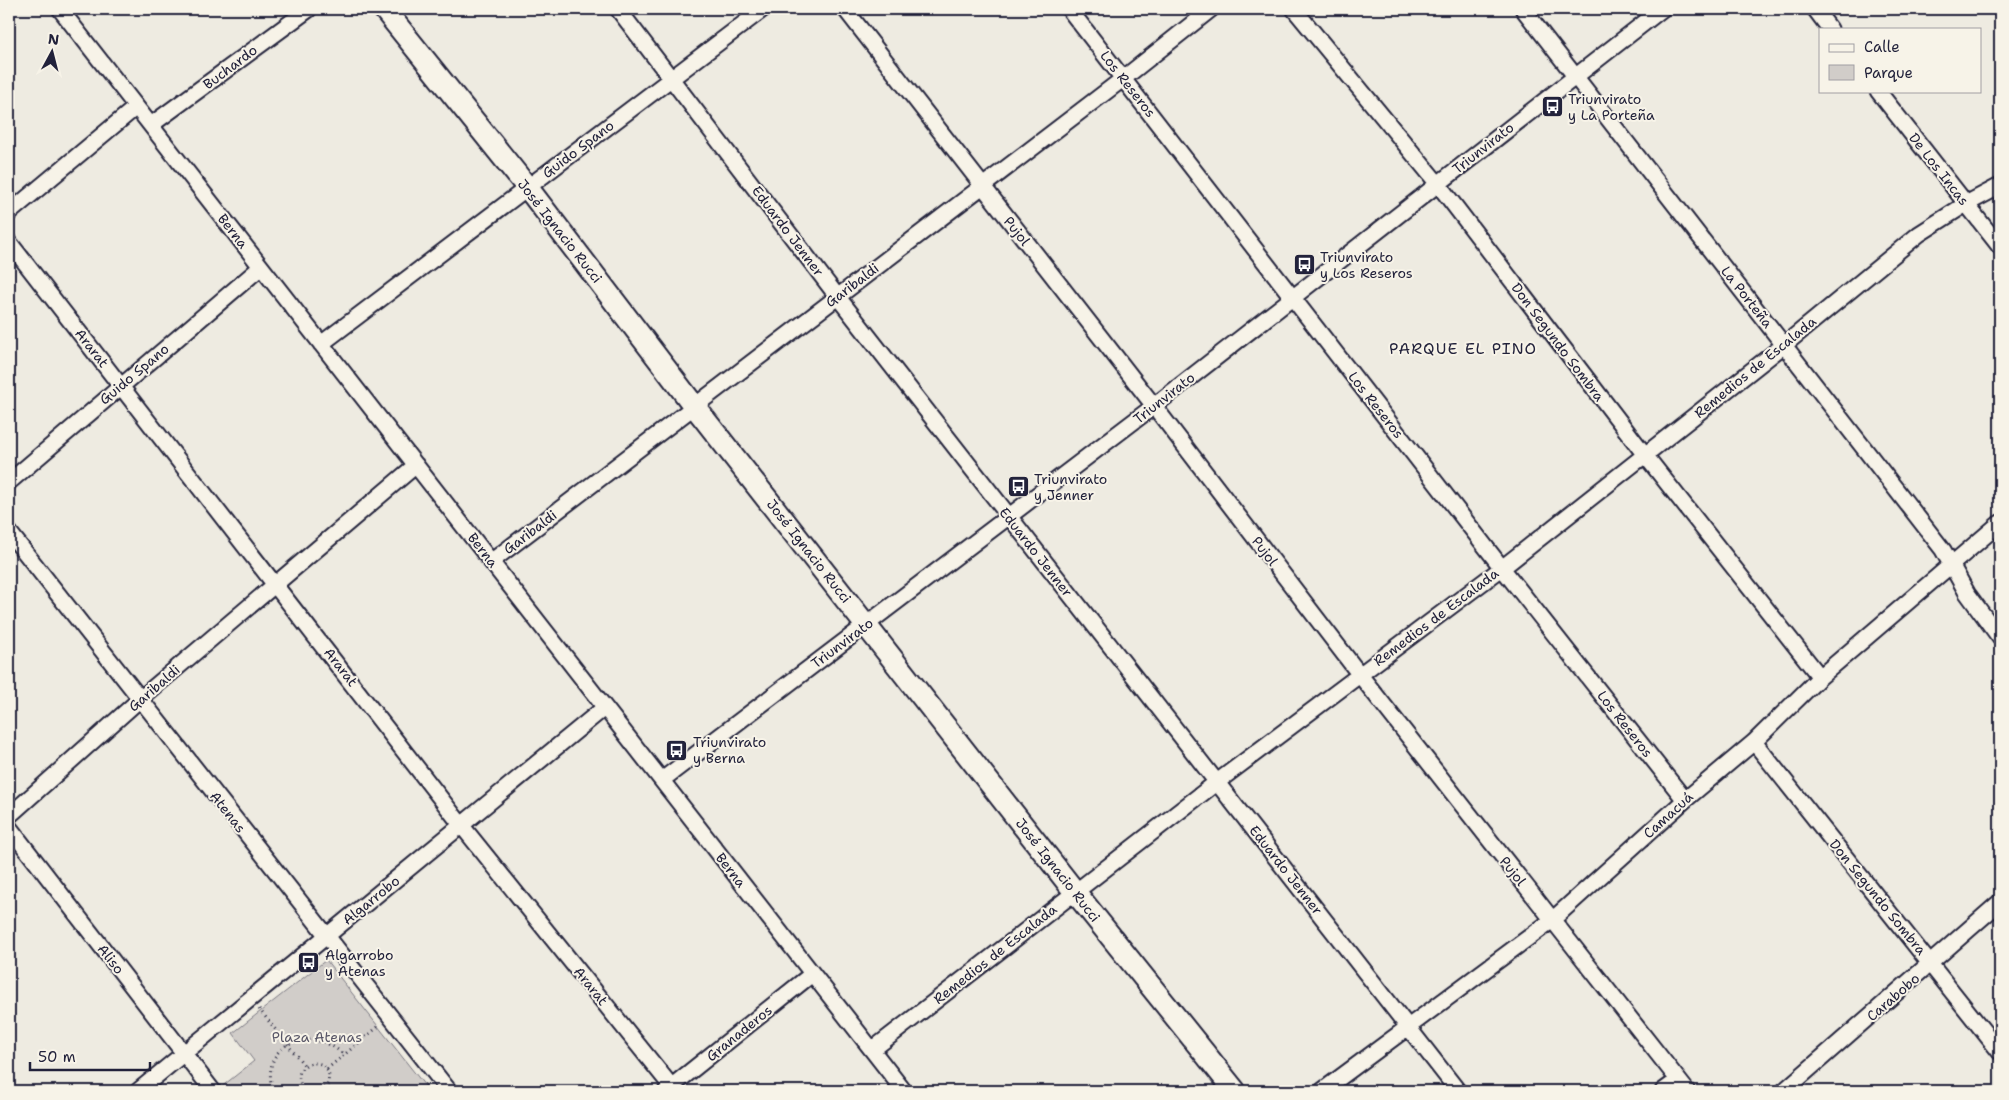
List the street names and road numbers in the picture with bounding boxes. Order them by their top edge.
street label: Buchardo [199,41,261,93]
street label: Los Reseros [1096,47,1160,121]
street label: Guido Spano [538,116,618,182]
street label: Triunvirato [1449,118,1517,178]
street label: De Los Incas [1905,129,1973,209]
street label: José Ignacio Rucci [514,175,606,287]
street label: Eduardo Jenner [748,182,828,280]
street label: Berna [214,210,252,252]
street label: Pujol [1000,213,1035,250]
street label: Garibaldi [822,259,882,311]
street label: La Porteña [1717,262,1777,332]
street label: Don Segundo Sombra [1508,279,1609,405]
street label: Remedios de Escalada [1690,312,1820,422]
street label: Ararat [71,325,113,371]
street label: Guido Spano [96,340,172,408]
street label: Triunvirato [1130,368,1198,428]
street label: Los Reseros [1344,368,1408,442]
street label: José Ignacio Rucci [763,495,855,607]
street label: Eduardo Jenner [995,504,1077,601]
street label: Garibaldi [500,506,560,558]
street label: Berna [464,529,502,571]
street label: Pujol [1248,533,1282,570]
street label: Remedios de Escalada [1370,564,1502,670]
street label: Triunvirato [807,614,877,672]
street label: Ararat [320,644,362,690]
street label: Garibaldi [124,661,184,715]
street label: Los Reseros [1593,687,1657,761]
street label: Atenas [206,788,250,836]
street label: Camacuá [1639,788,1697,842]
street label: José Ignacio Rucci [1012,814,1104,926]
street label: Eduardo Jenner [1245,822,1327,919]
street label: Don Segundo Sombra [1826,835,1930,959]
street label: Berna [712,849,750,891]
street label: Pujol [1496,853,1531,890]
street label: Algarrobo [339,871,403,929]
street label: Remedios de Escalada [930,900,1061,1008]
street label: Aliso [94,940,128,978]
street label: Ararat [570,963,612,1009]
street label: Carabobo [1863,969,1923,1025]
street label: Granaderos [702,1001,776,1065]

